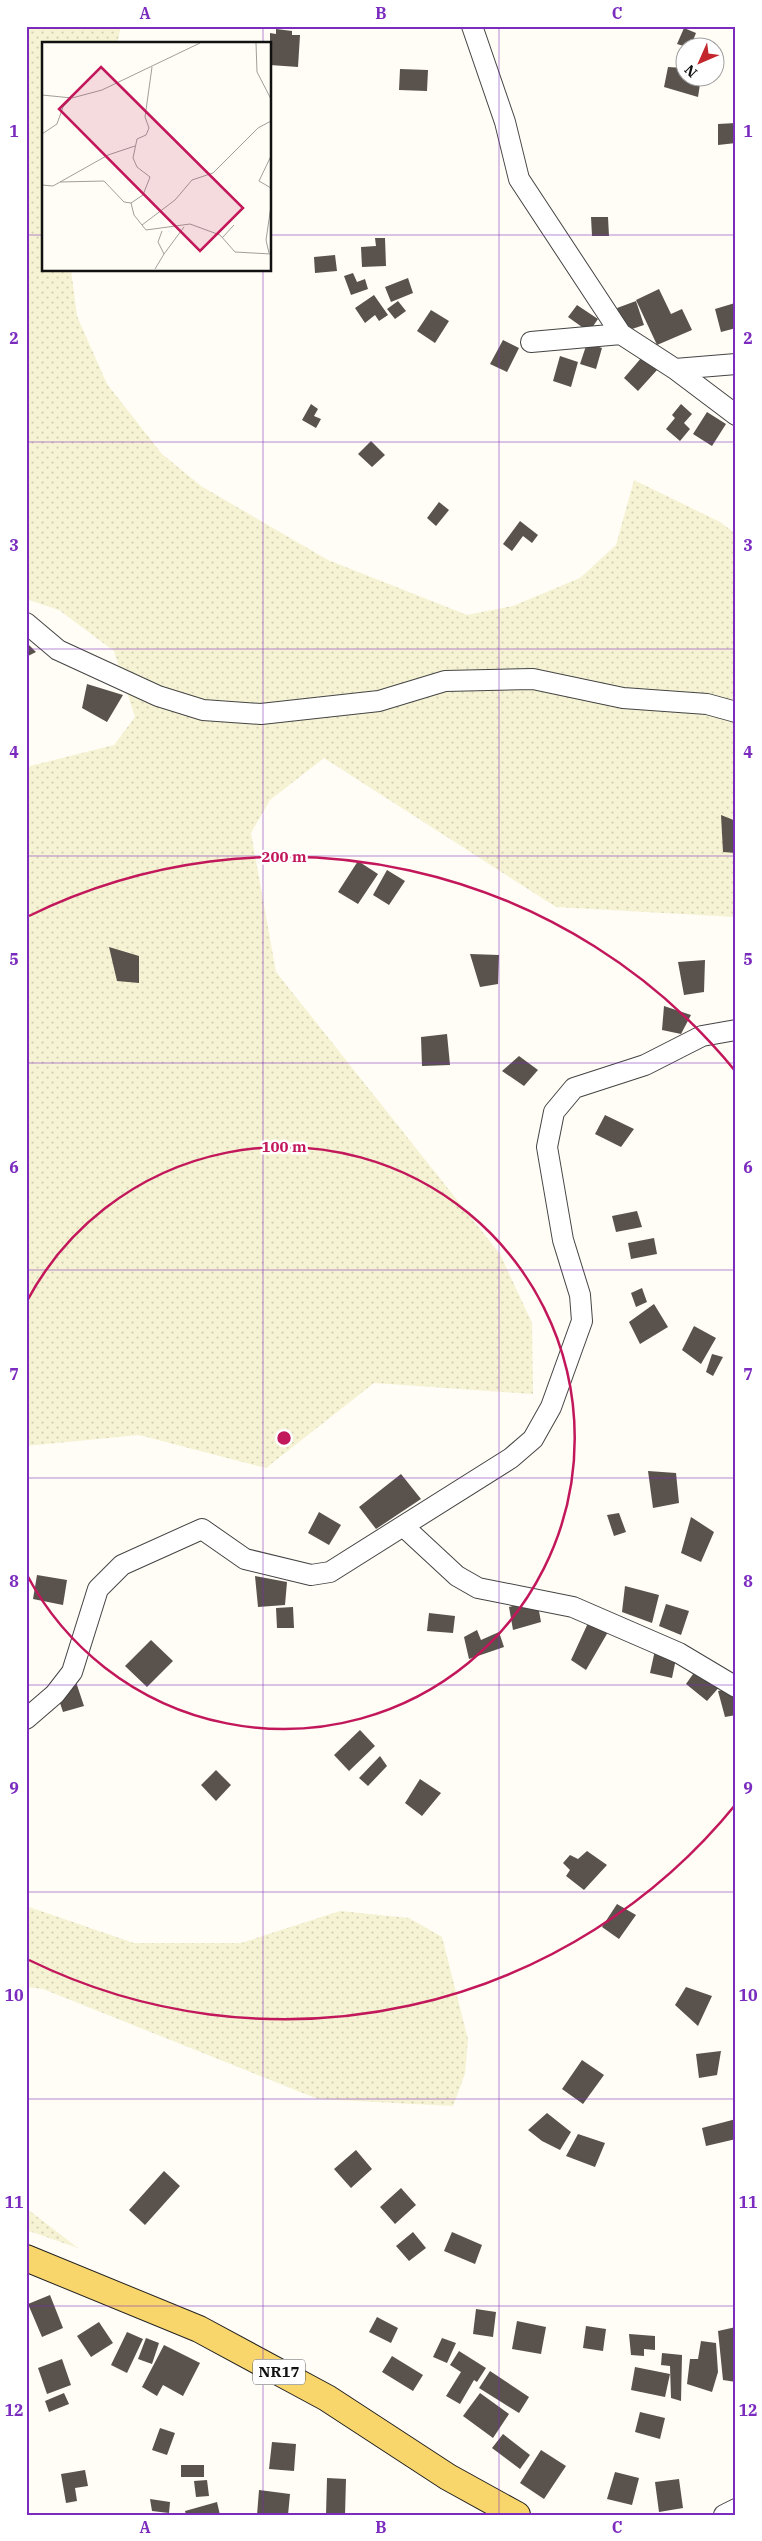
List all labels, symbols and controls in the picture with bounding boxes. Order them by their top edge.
text: A [139,3,151,23]
text: B [375,3,387,23]
text: C [612,3,622,23]
north arrow [674,38,724,88]
inset map [42,42,271,271]
text: N [681,61,701,81]
text: 1 [9,121,19,141]
text: 1 [743,121,753,141]
text: 2 [9,328,19,348]
text: 2 [743,328,753,348]
text: 3 [9,535,19,555]
text: 3 [743,535,753,555]
text: 4 [9,742,19,762]
text: 4 [743,742,753,762]
text: 200 m [261,847,307,866]
text: 5 [9,949,19,969]
text: 5 [743,949,753,969]
text: 100 m [261,1137,307,1156]
text: 6 [9,1157,19,1177]
text: 6 [743,1157,753,1177]
text: 7 [9,1364,19,1384]
text: 7 [743,1364,753,1384]
centre of rings [275,1429,293,1447]
text: 8 [9,1571,19,1591]
text: 8 [743,1571,753,1591]
text: 9 [9,1778,19,1798]
text: 9 [743,1778,753,1798]
text: 10 [4,1985,24,2005]
text: 10 [738,1985,758,2005]
text: 11 [4,2192,24,2212]
text: 11 [738,2192,758,2212]
road number: NR17 [253,2360,305,2384]
text: 12 [4,2400,24,2420]
text: 12 [738,2400,758,2420]
text: A [139,2517,151,2537]
text: B [375,2517,387,2537]
text: C [612,2517,622,2537]

